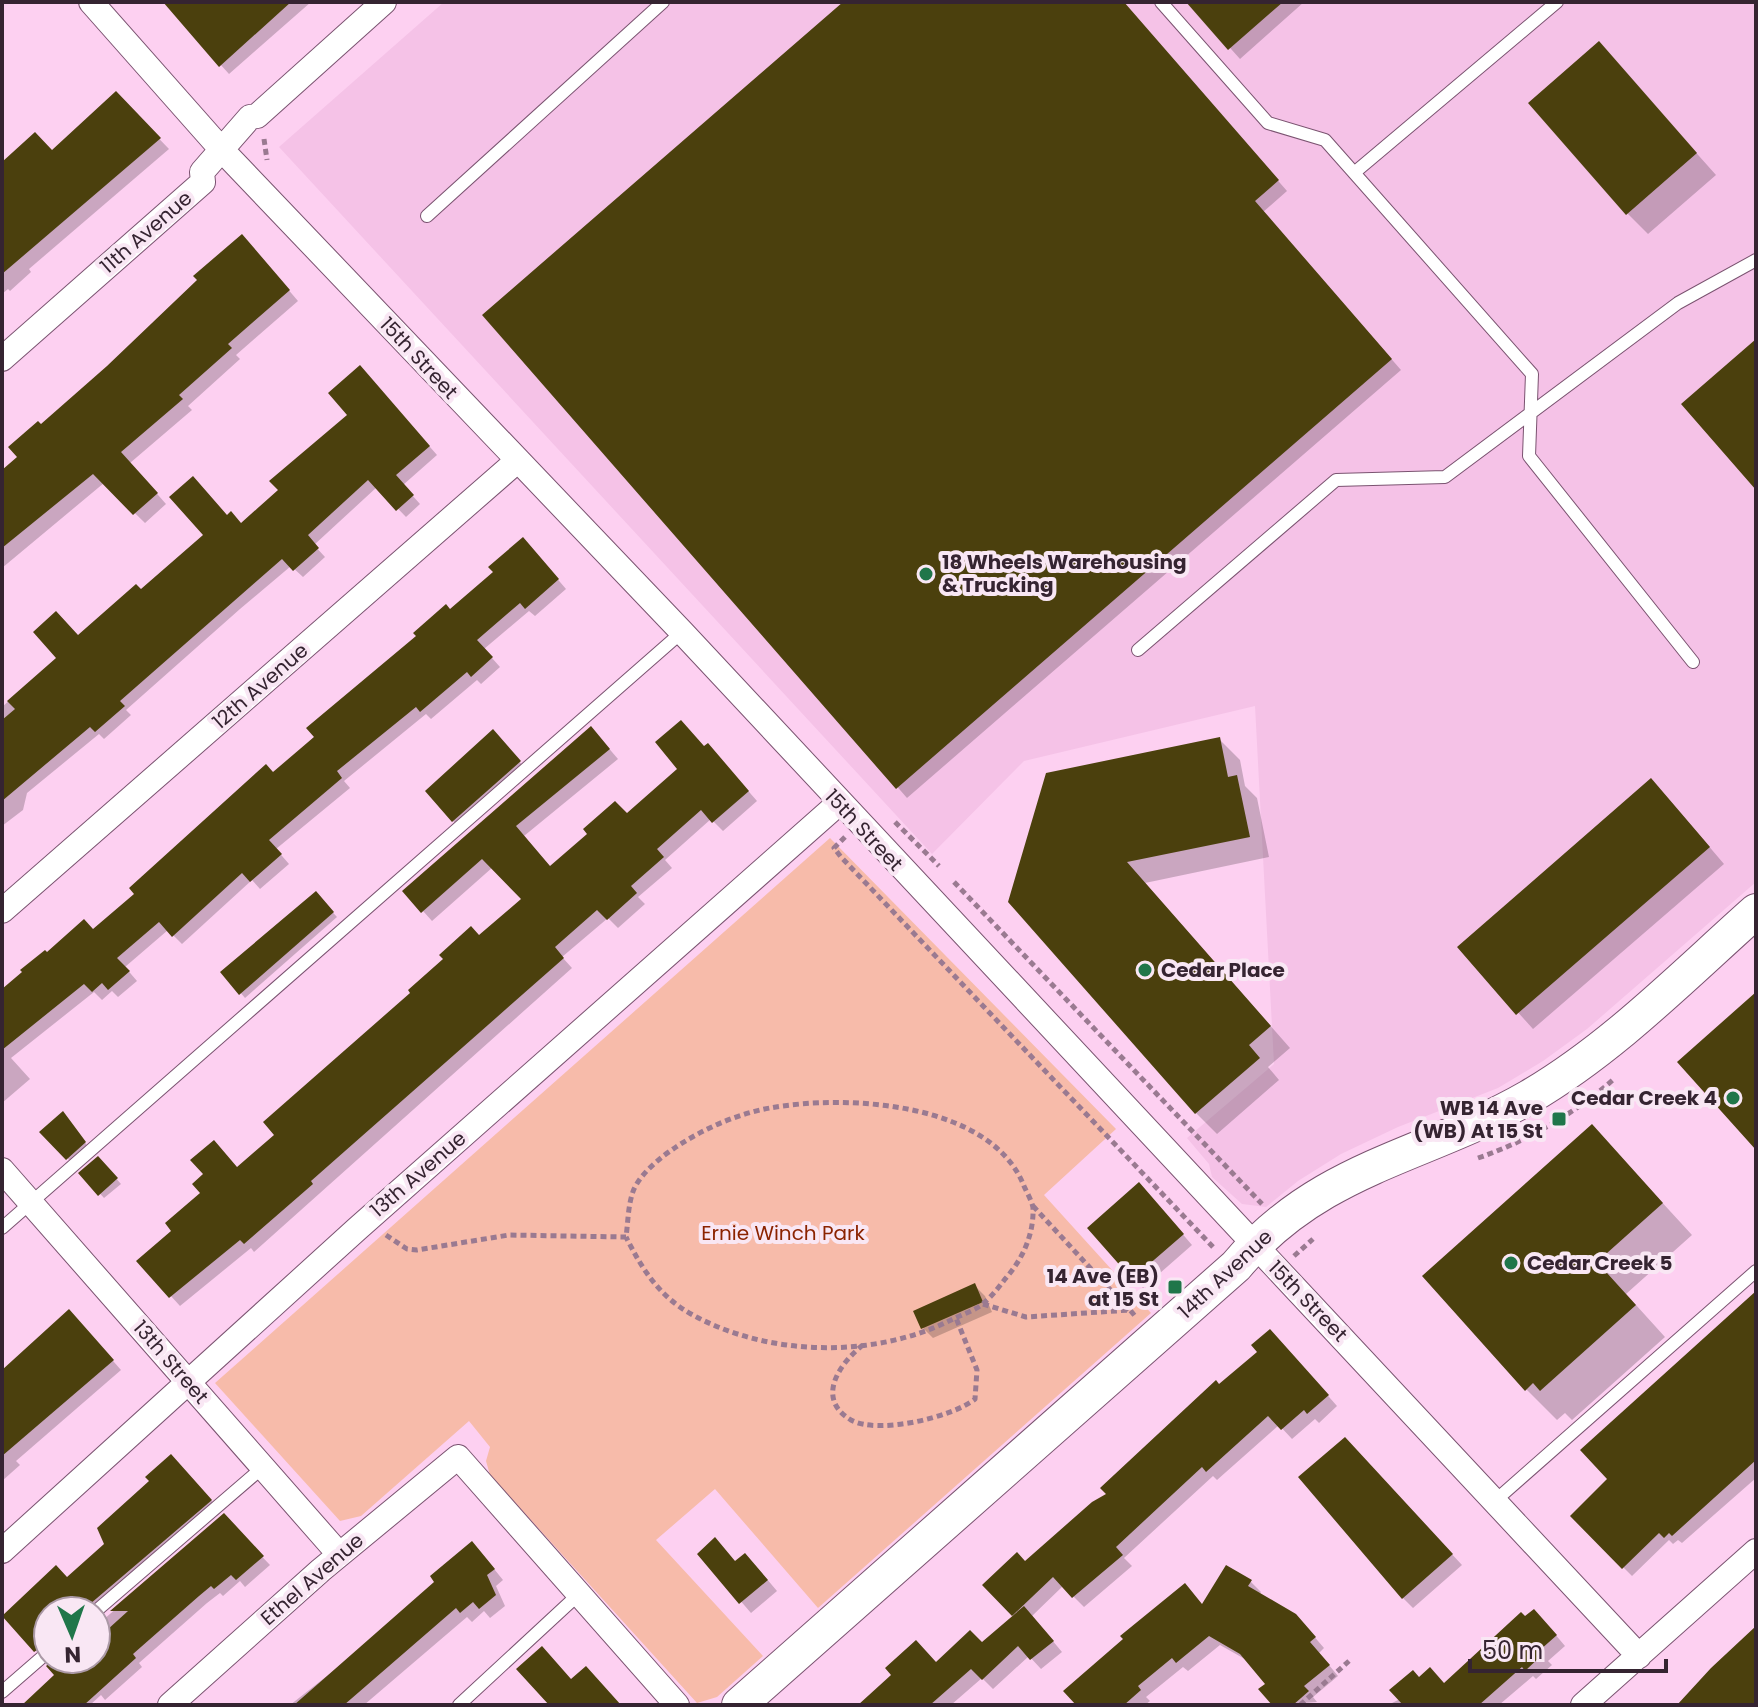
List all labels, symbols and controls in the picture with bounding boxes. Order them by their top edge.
street label: 11th Avenue [94,184,198,280]
street label: 15th Street [374,311,464,405]
place label: 18 Wheels Warehousing & Trucking [942,548,1187,599]
marker: 18 Wheels Warehousing & Trucking [917,565,935,583]
street label: 12th Avenue [206,637,314,735]
street label: 15th Street [819,783,909,877]
place label: Cedar Place [1161,956,1285,984]
marker: Cedar Place [1136,961,1154,979]
place label: Cedar Creek 4 [1571,1084,1717,1112]
marker: Cedar Creek 4 [1724,1089,1742,1107]
place label: WB 14 Ave (WB) At 15 St [1413,1094,1543,1145]
marker: WB 14 Ave (WB) At 15 St [1550,1110,1568,1128]
street label: 13th Avenue [364,1124,472,1224]
park label: Ernie Winch Park [701,1219,865,1247]
street label: 14th Avenue [1172,1223,1278,1325]
place label: Cedar Creek 5 [1527,1249,1673,1277]
street label: 15th Street [1262,1254,1354,1348]
marker: Cedar Creek 5 [1502,1254,1520,1272]
place label: 14 Ave (EB) at 15 St [1047,1262,1159,1313]
marker: 14 Ave (EB) at 15 St [1166,1278,1184,1296]
street label: 13th Street [127,1314,215,1410]
street label: Ethel Avenue [254,1526,370,1632]
north arrow [32,1595,112,1675]
scale bar [1470,1623,1666,1673]
text: 50 m [1482,1634,1543,1667]
text: N [64,1639,81,1670]

